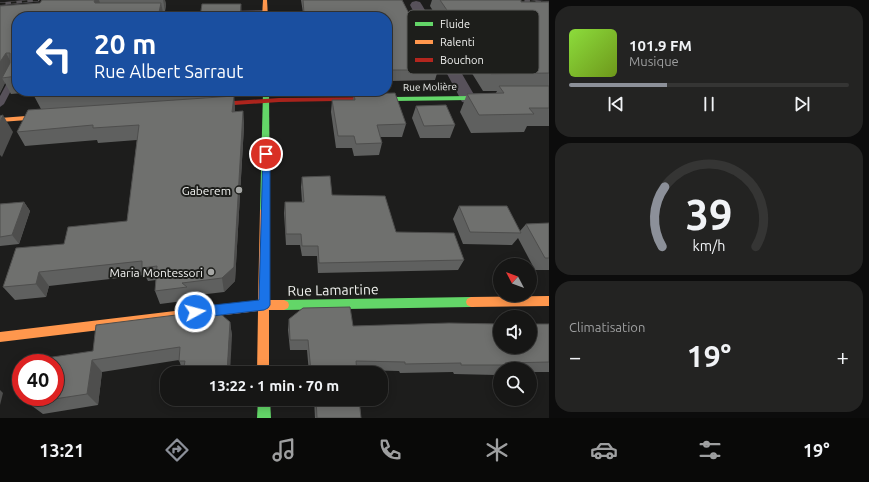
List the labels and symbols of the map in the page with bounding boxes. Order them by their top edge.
legend [407,10,539,74]
text: Fluide [440,18,470,30]
text: Ralenti [440,36,475,48]
text: Bouchon [440,54,484,66]
street label: Rue Molière [403,81,457,93]
pin [249,137,283,171]
place label: Gaberem [182,184,231,197]
marker: Gaberem [234,185,244,195]
north arrow [493,258,537,302]
place label: Maria Montessori [110,266,203,279]
marker: Maria Montessori [206,267,216,277]
street label: Rue Lamartine [287,281,379,299]
position arrow [174,291,216,333]
speed limit sign: 40 [12,354,64,406]

